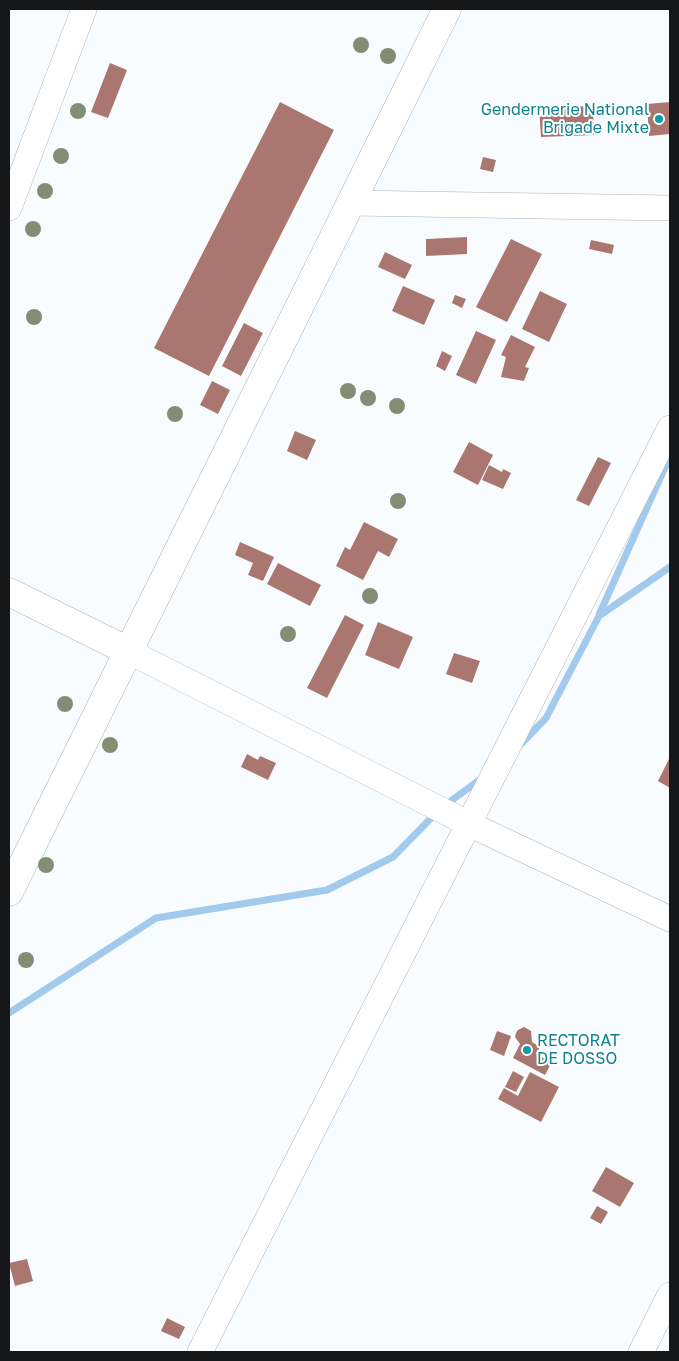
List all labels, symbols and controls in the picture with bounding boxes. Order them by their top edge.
place label: Gendermerie National Brigade Mixte [481,100,649,138]
marker: Gendermerie National Brigade Mixte [653,113,665,125]
place label: RECTORAT DE DOSSO [537,1031,620,1069]
marker: RECTORAT DE DOSSO [521,1044,533,1056]

